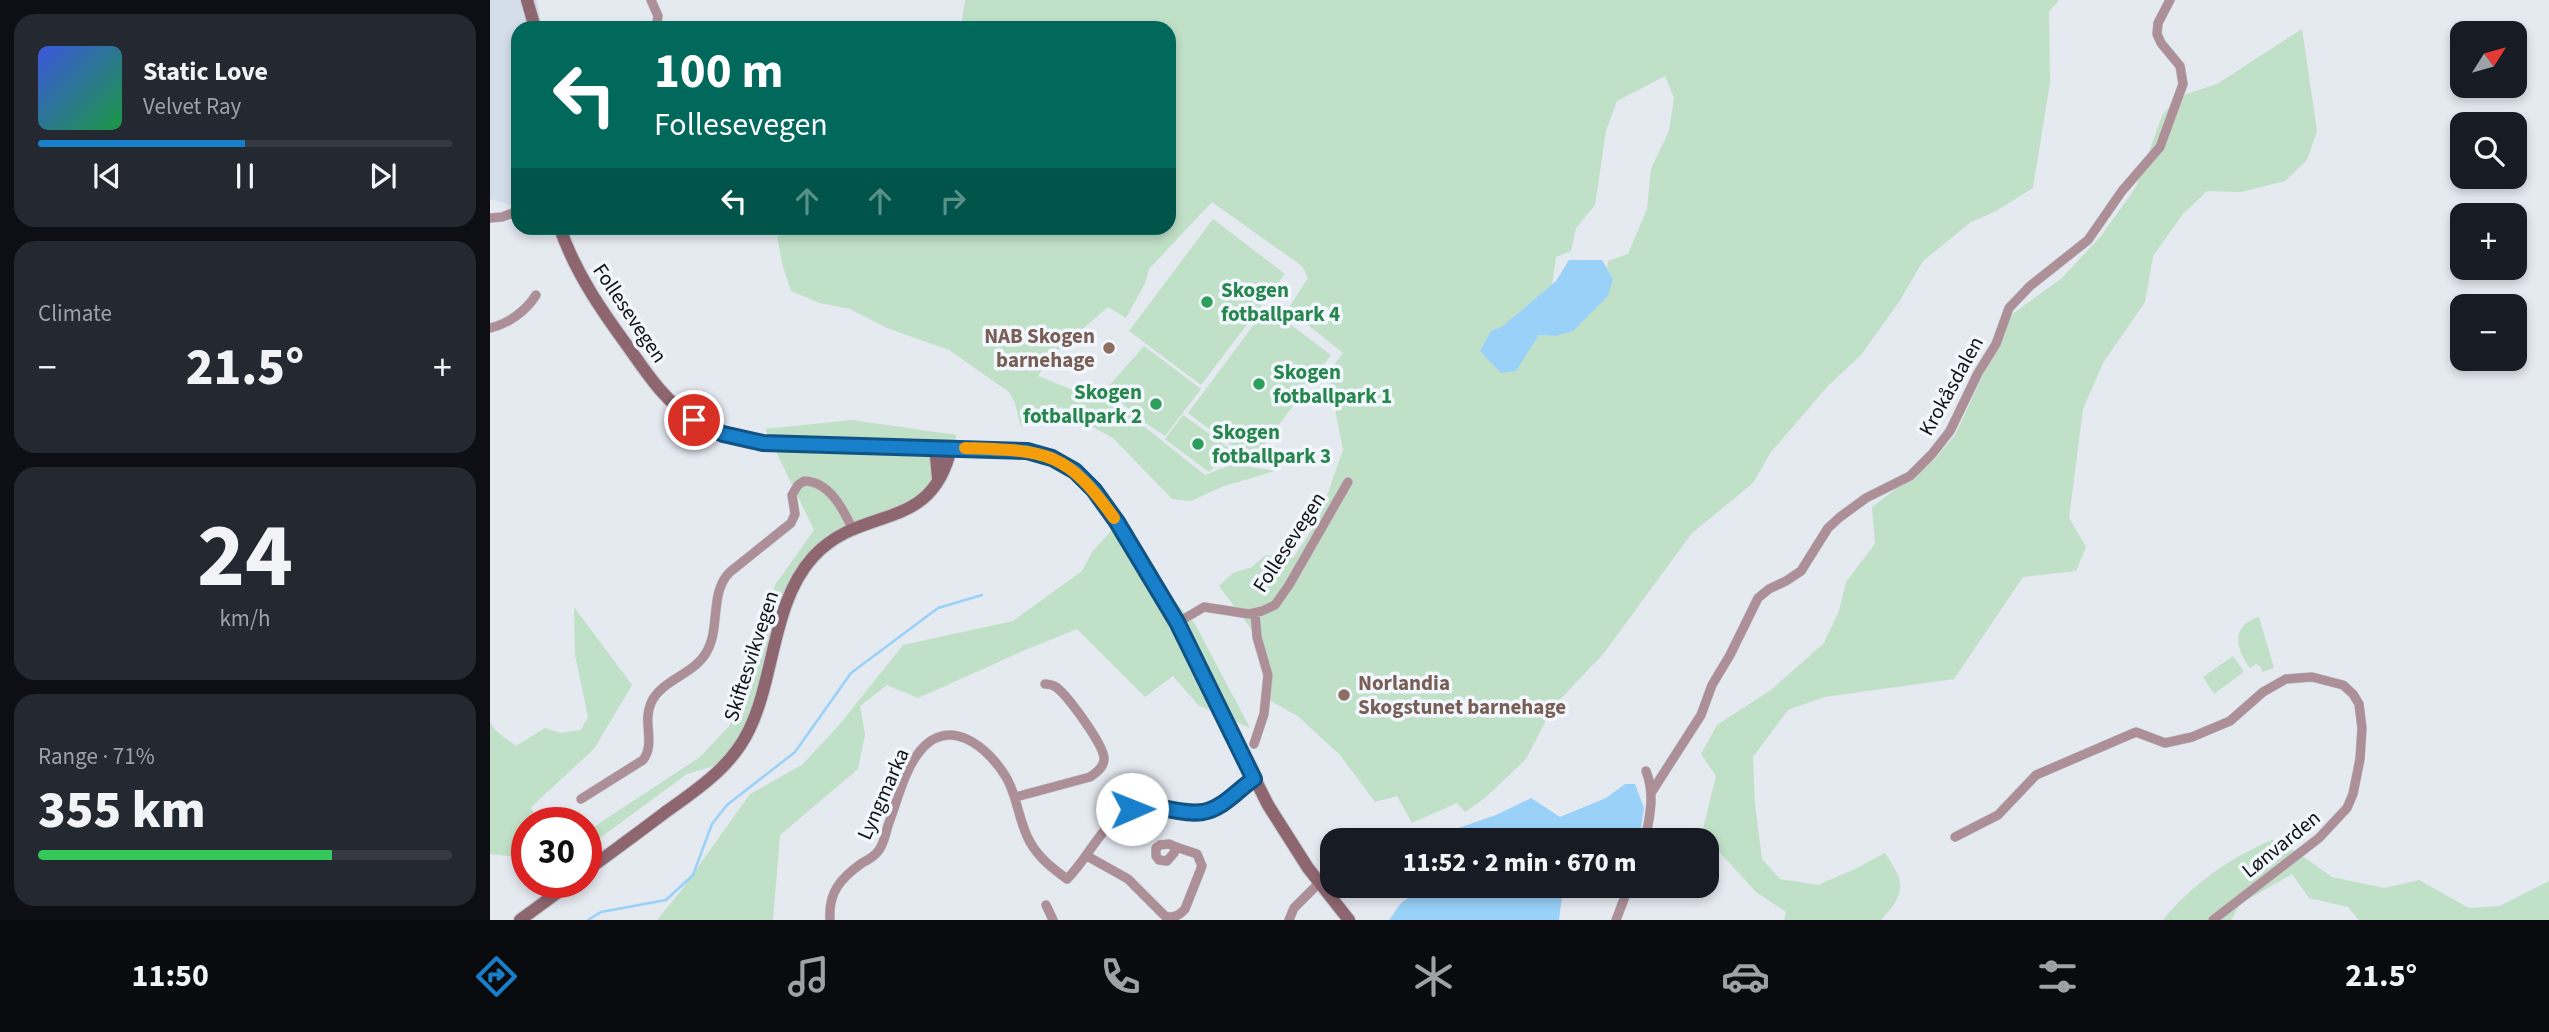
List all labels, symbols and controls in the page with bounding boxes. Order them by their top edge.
north arrow [2450,21,2527,98]
map controls [2450,21,2527,371]
text: 100 m [654,37,783,107]
icon: left [539,49,630,140]
text: Static Love [143,53,268,90]
text: Velvet Ray [143,90,241,123]
text: Follesevegen [654,102,828,148]
button: search [2450,112,2527,189]
icon: previous [88,157,126,195]
icon: pause [226,157,264,195]
icon: next [364,157,402,195]
icon: left [715,182,753,220]
icon: ahead [788,182,826,220]
icon: ahead [861,182,899,220]
icon: right [934,182,972,220]
button: + [2450,203,2527,280]
street label: Follesevegen [586,257,674,369]
place label: Skogen fotballpark 4 [1221,275,1340,329]
marker: Skogen fotballpark 4 [1199,294,1215,310]
button: − [2450,294,2527,371]
text: Climate [38,297,112,330]
place label: NAB Skogen barnehage [984,321,1095,375]
text: 21.5° [186,331,304,405]
street label: Krokåsdalen [1911,331,1991,441]
marker: NAB Skogen barnehage [1101,340,1117,356]
text: − [38,341,57,395]
text: + [433,341,452,395]
place label: Skogen fotballpark 1 [1273,357,1392,411]
marker: Skogen fotballpark 1 [1251,376,1267,392]
place label: Skogen fotballpark 2 [1023,377,1142,431]
pin [664,390,724,450]
marker: Skogen fotballpark 2 [1148,396,1164,412]
icon: arrive [675,401,713,439]
place label: Skogen fotballpark 3 [1212,417,1331,471]
marker: Skogen fotballpark 3 [1190,436,1206,452]
street label: Follesevegen [1245,486,1333,598]
text: 24 [197,492,293,621]
street label: Skiftesvikvegen [716,587,786,725]
text: km/h [219,602,271,635]
place label: Norlandia Skogstunet barnehage [1358,668,1566,722]
marker: Norlandia Skogstunet barnehage [1336,687,1352,703]
text: Range · 71% [38,740,155,773]
street label: Lyngmarka [849,743,917,845]
position arrow [1095,772,1169,846]
text: 355 km [38,774,206,848]
street label: Lønvarden [2235,803,2327,885]
speed limit sign: 30 [511,807,602,898]
text: 11:52 · 2 min · 670 m [1403,844,1636,881]
icon: directions [472,952,521,1001]
icon: music [784,952,833,1001]
icon: phone [1096,952,1145,1001]
icon: climate [1409,952,1458,1001]
icon: car [1721,952,1770,1001]
icon: filters [2033,952,2082,1001]
text: 11:50 [132,953,209,999]
text: 21.5° [2345,953,2417,999]

